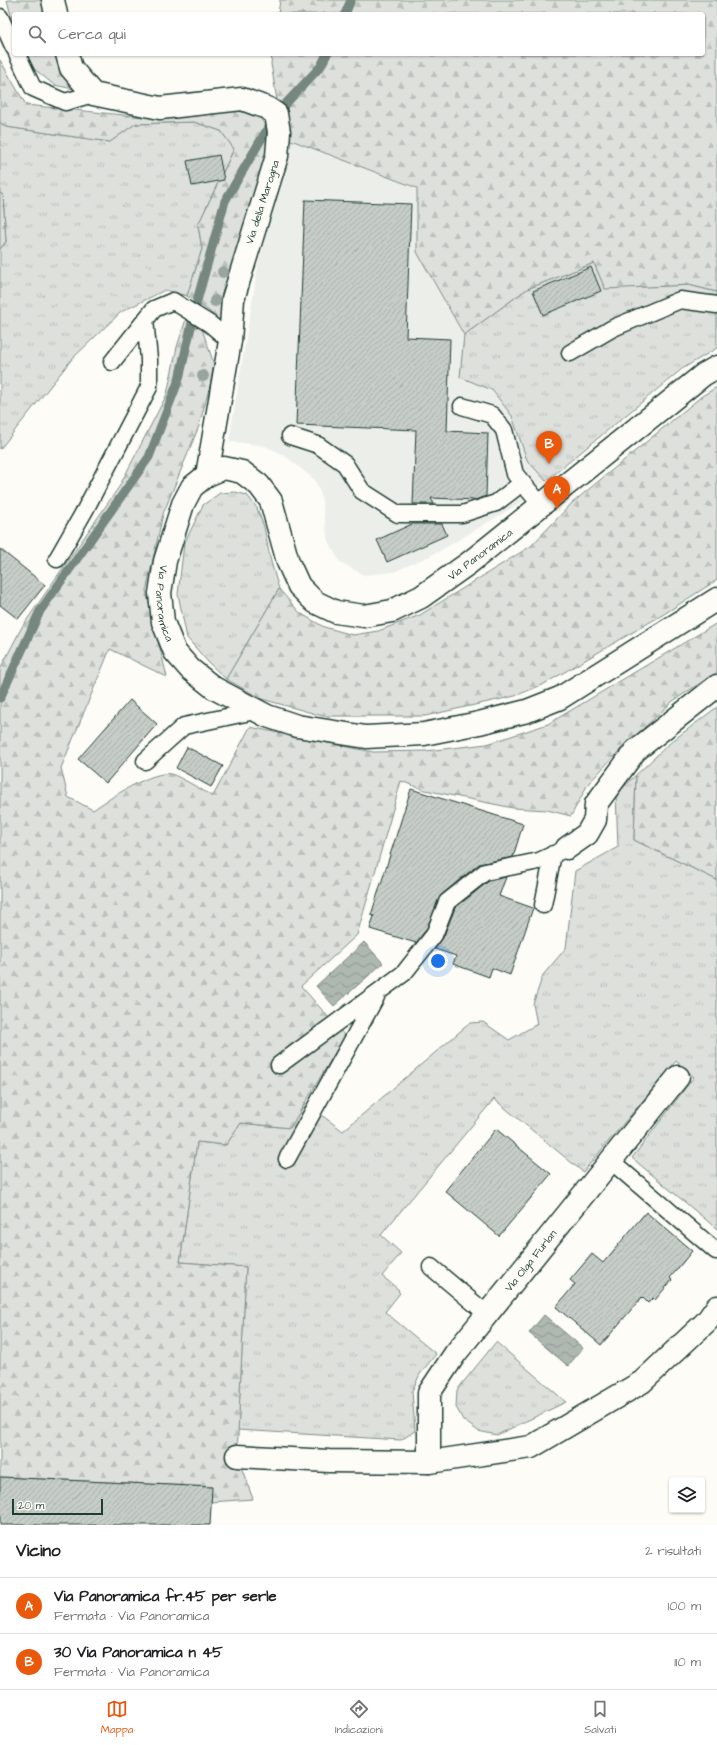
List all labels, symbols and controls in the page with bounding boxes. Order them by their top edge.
search box [12,12,705,56]
icon: search [26,23,48,45]
text: Cerca qui [58,24,126,45]
street label: Via della Marogna [242,158,284,246]
pin: B [536,431,562,464]
pin: A [544,476,570,509]
street label: Via Panoramica [445,525,516,584]
street label: Via Panoramica [152,564,177,644]
your location [428,951,448,971]
street label: Via Olga Furlan [501,1226,561,1295]
map controls [669,1477,705,1513]
button: layers [669,1477,705,1513]
scale bar [12,1497,103,1516]
text: 20 m [18,1498,44,1513]
text: Vicino [16,1539,61,1563]
text: 2 risultati [645,1542,701,1560]
text: Via Panoramica fr.45 per serle [54,1586,277,1607]
text: A [25,1597,33,1615]
text: 100 m [668,1597,701,1615]
text: Fermata · Via Panoramica [54,1607,209,1625]
text: 30 Via Panoramica n 45 [54,1642,223,1663]
text: B [24,1653,34,1671]
text: 110 m [674,1653,701,1671]
text: Fermata · Via Panoramica [54,1663,209,1681]
tab: Mappa [101,1698,133,1737]
tab: Indicazioni [335,1698,383,1737]
tab: Salvati [584,1698,616,1737]

